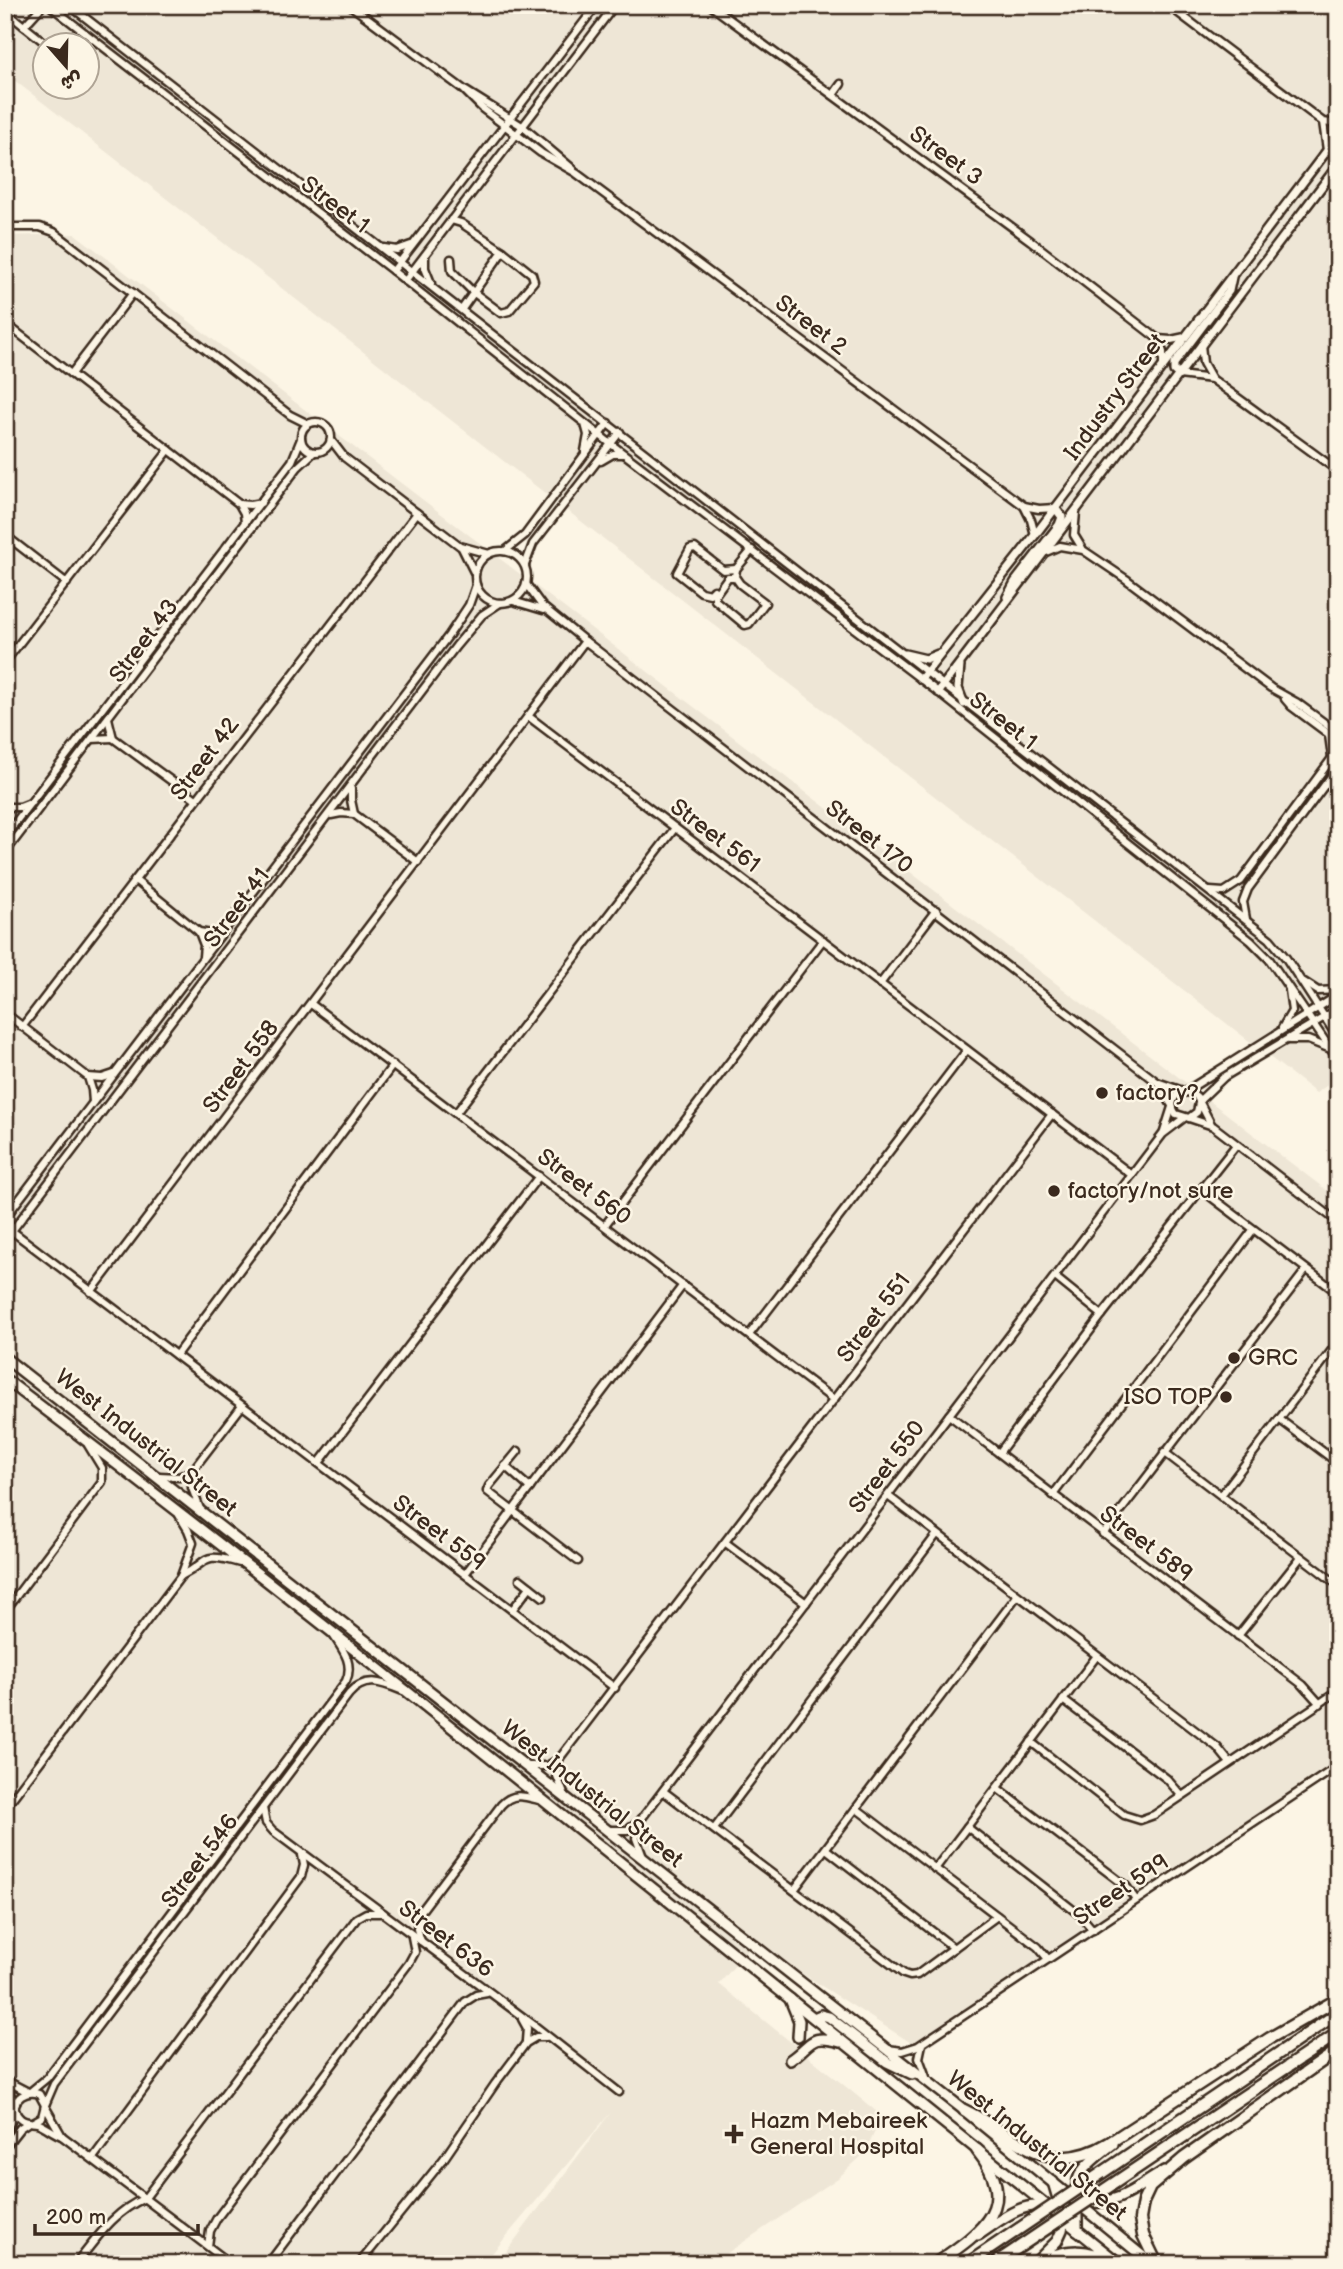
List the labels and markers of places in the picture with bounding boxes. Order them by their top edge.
place label: factory? [1116,1079,1199,1107]
marker: factory? [1094,1085,1110,1101]
place label: factory/not sure [1068,1177,1233,1205]
marker: factory/not sure [1046,1183,1062,1199]
place label: GRC [1248,1344,1298,1372]
marker: GRC [1226,1350,1242,1366]
place label: ISO TOP [1124,1383,1213,1411]
marker: ISO TOP [1218,1389,1234,1405]
place label: Hazm Mebaireek General Hospital [750,2107,928,2161]
marker: Hazm Mebaireek General Hospital [724,2124,744,2144]

